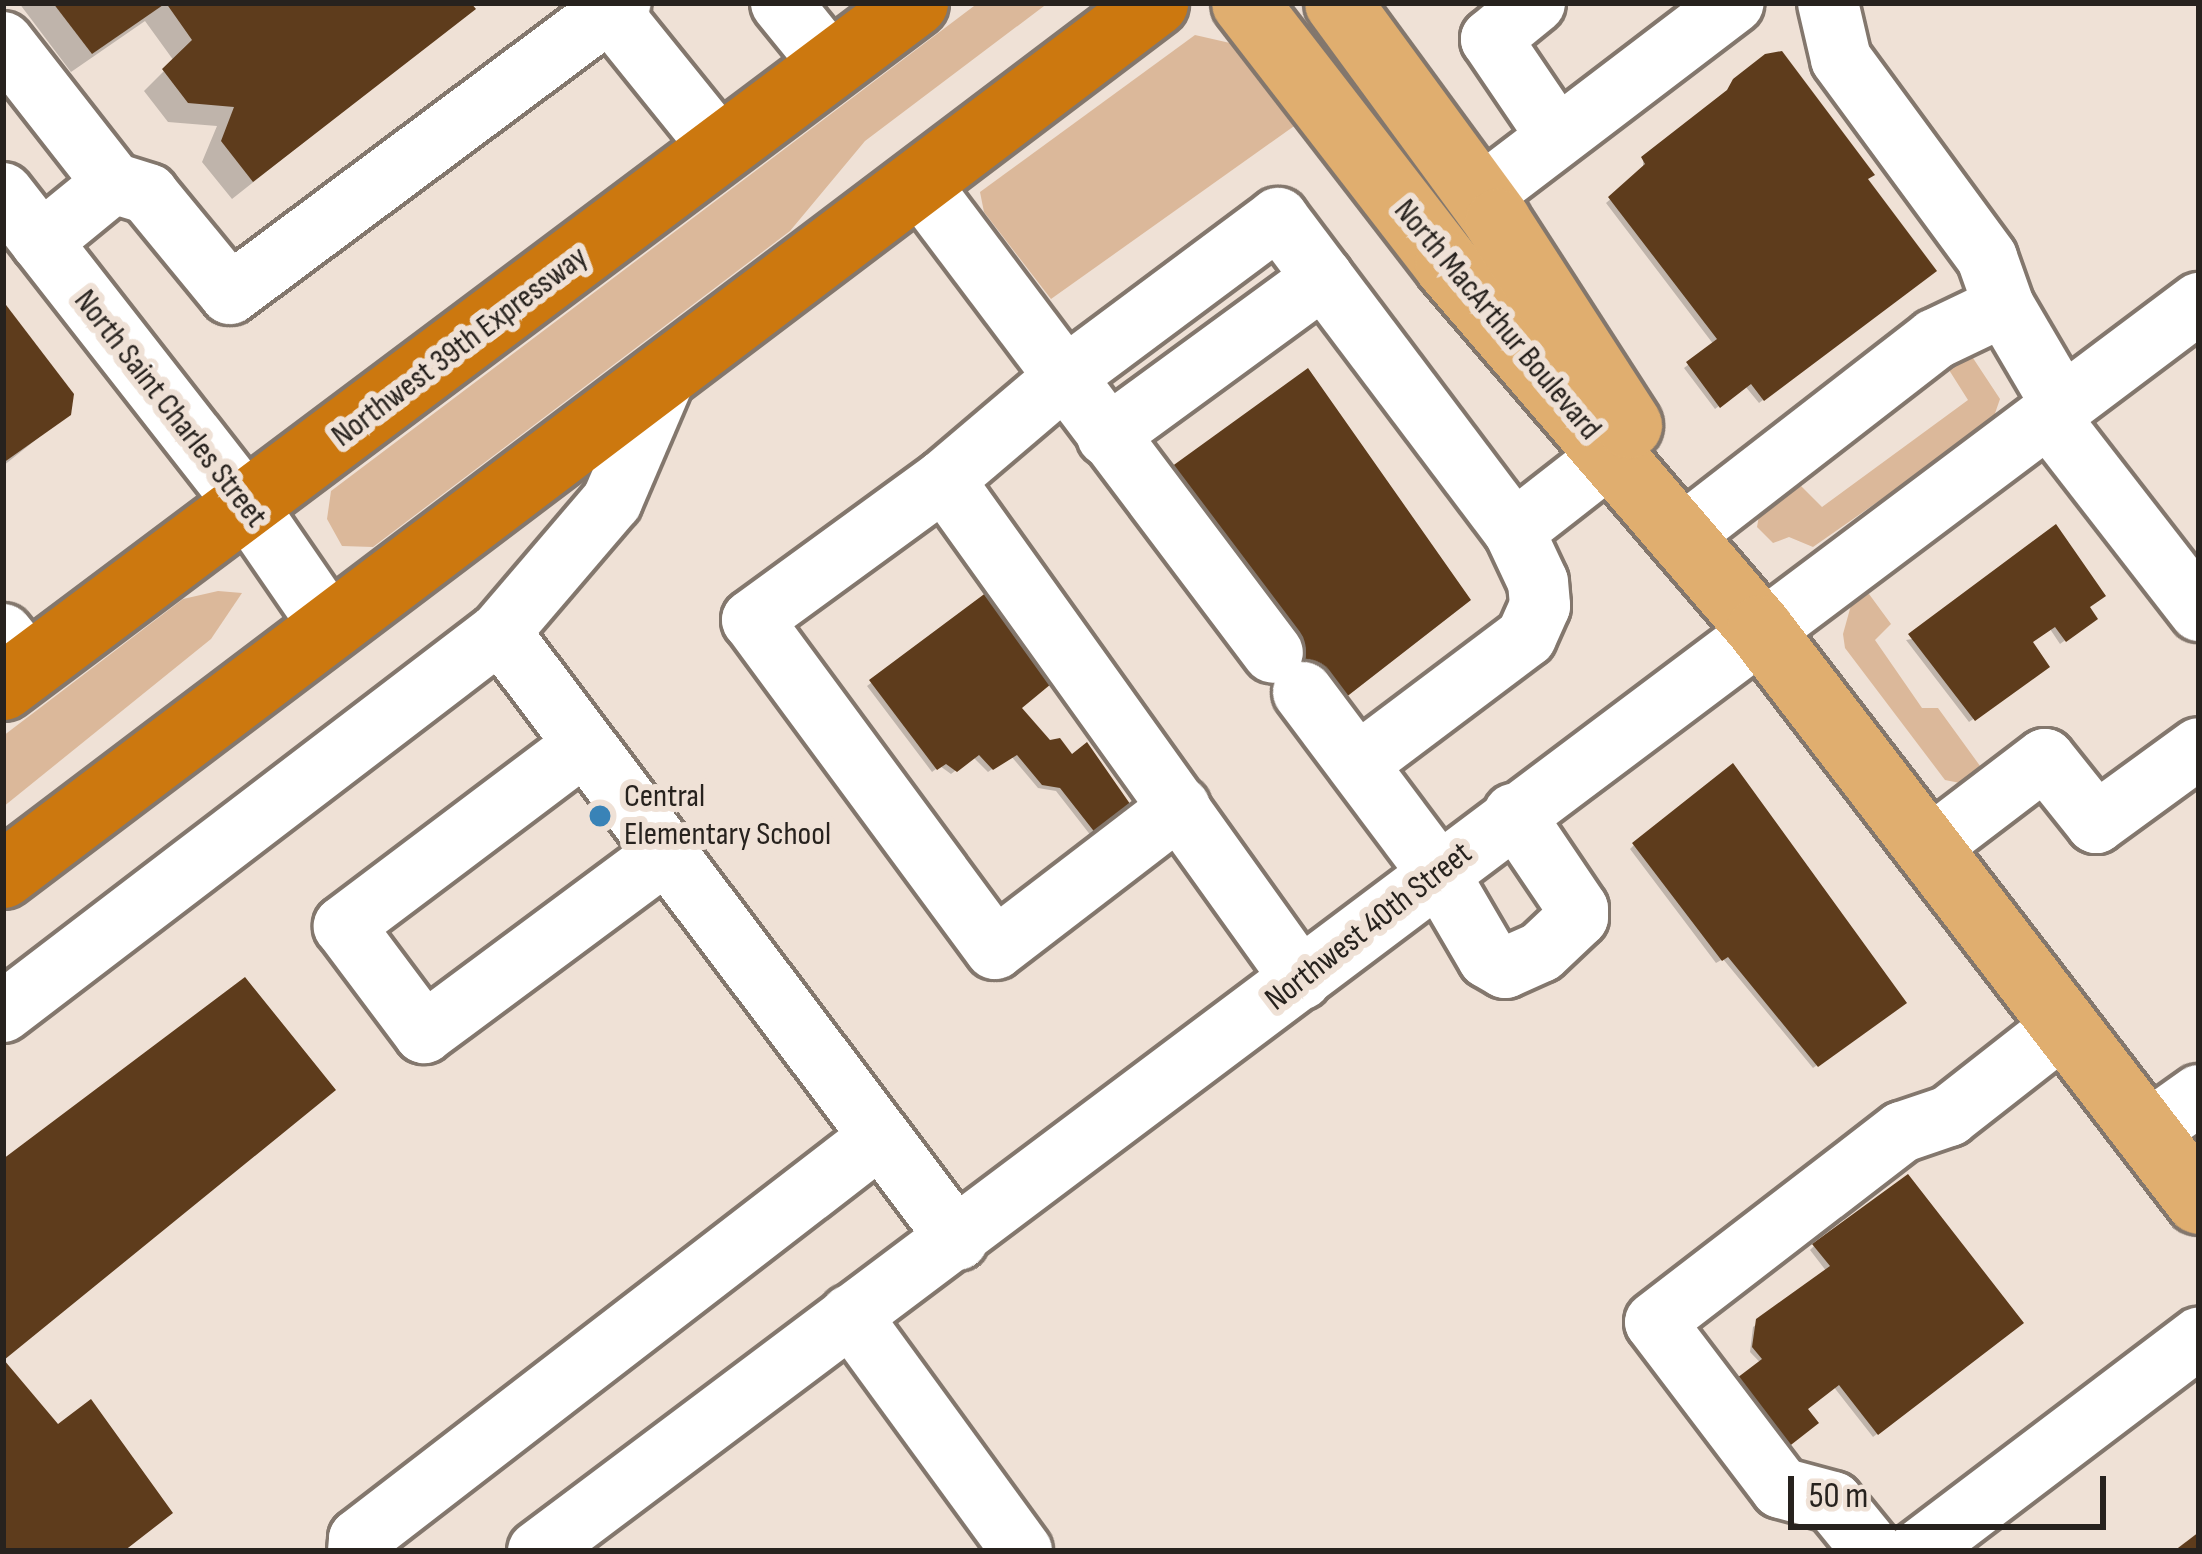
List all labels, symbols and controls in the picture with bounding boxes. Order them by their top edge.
street label: North MacArthur Boulevard [1385,192,1609,448]
street label: Northwest 39th Expressway [324,238,596,456]
street label: North Saint Charles Street [65,282,275,536]
place label: Central Elementary School [624,777,831,855]
marker: Central Elementary School [587,803,613,829]
street label: Northwest 40th Street [1258,834,1480,1020]
scale bar [1794,1452,2112,1526]
text: 50 m [1809,1475,1868,1518]

